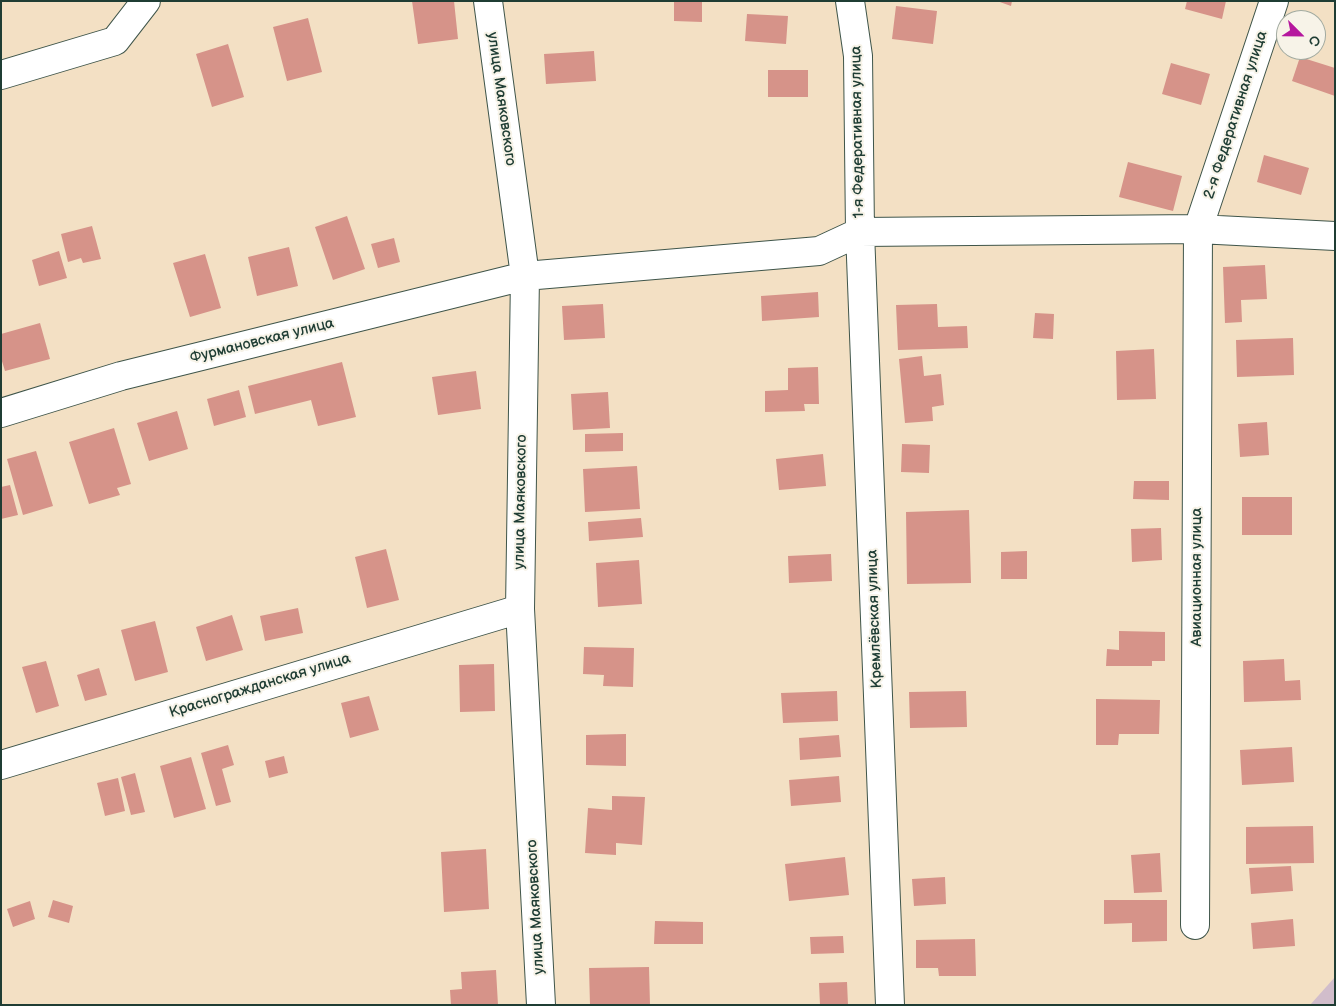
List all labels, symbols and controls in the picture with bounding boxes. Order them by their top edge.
north arrow [1276,10,1326,60]
street label: 2-я Федеративная улица [1200,29,1272,201]
street label: улица Маяковского [483,31,519,167]
text: С [1305,33,1324,48]
street label: 1-я Федеративная улица [847,45,869,219]
street label: Фурмановская улица [188,314,336,368]
street label: улица Маяковского [511,434,531,570]
street label: Авиационная улица [1188,508,1206,646]
street label: Кремлёвская улица [864,549,886,689]
street label: Красногражданская улица [167,650,353,722]
street label: улица Маяковского [523,839,549,975]

